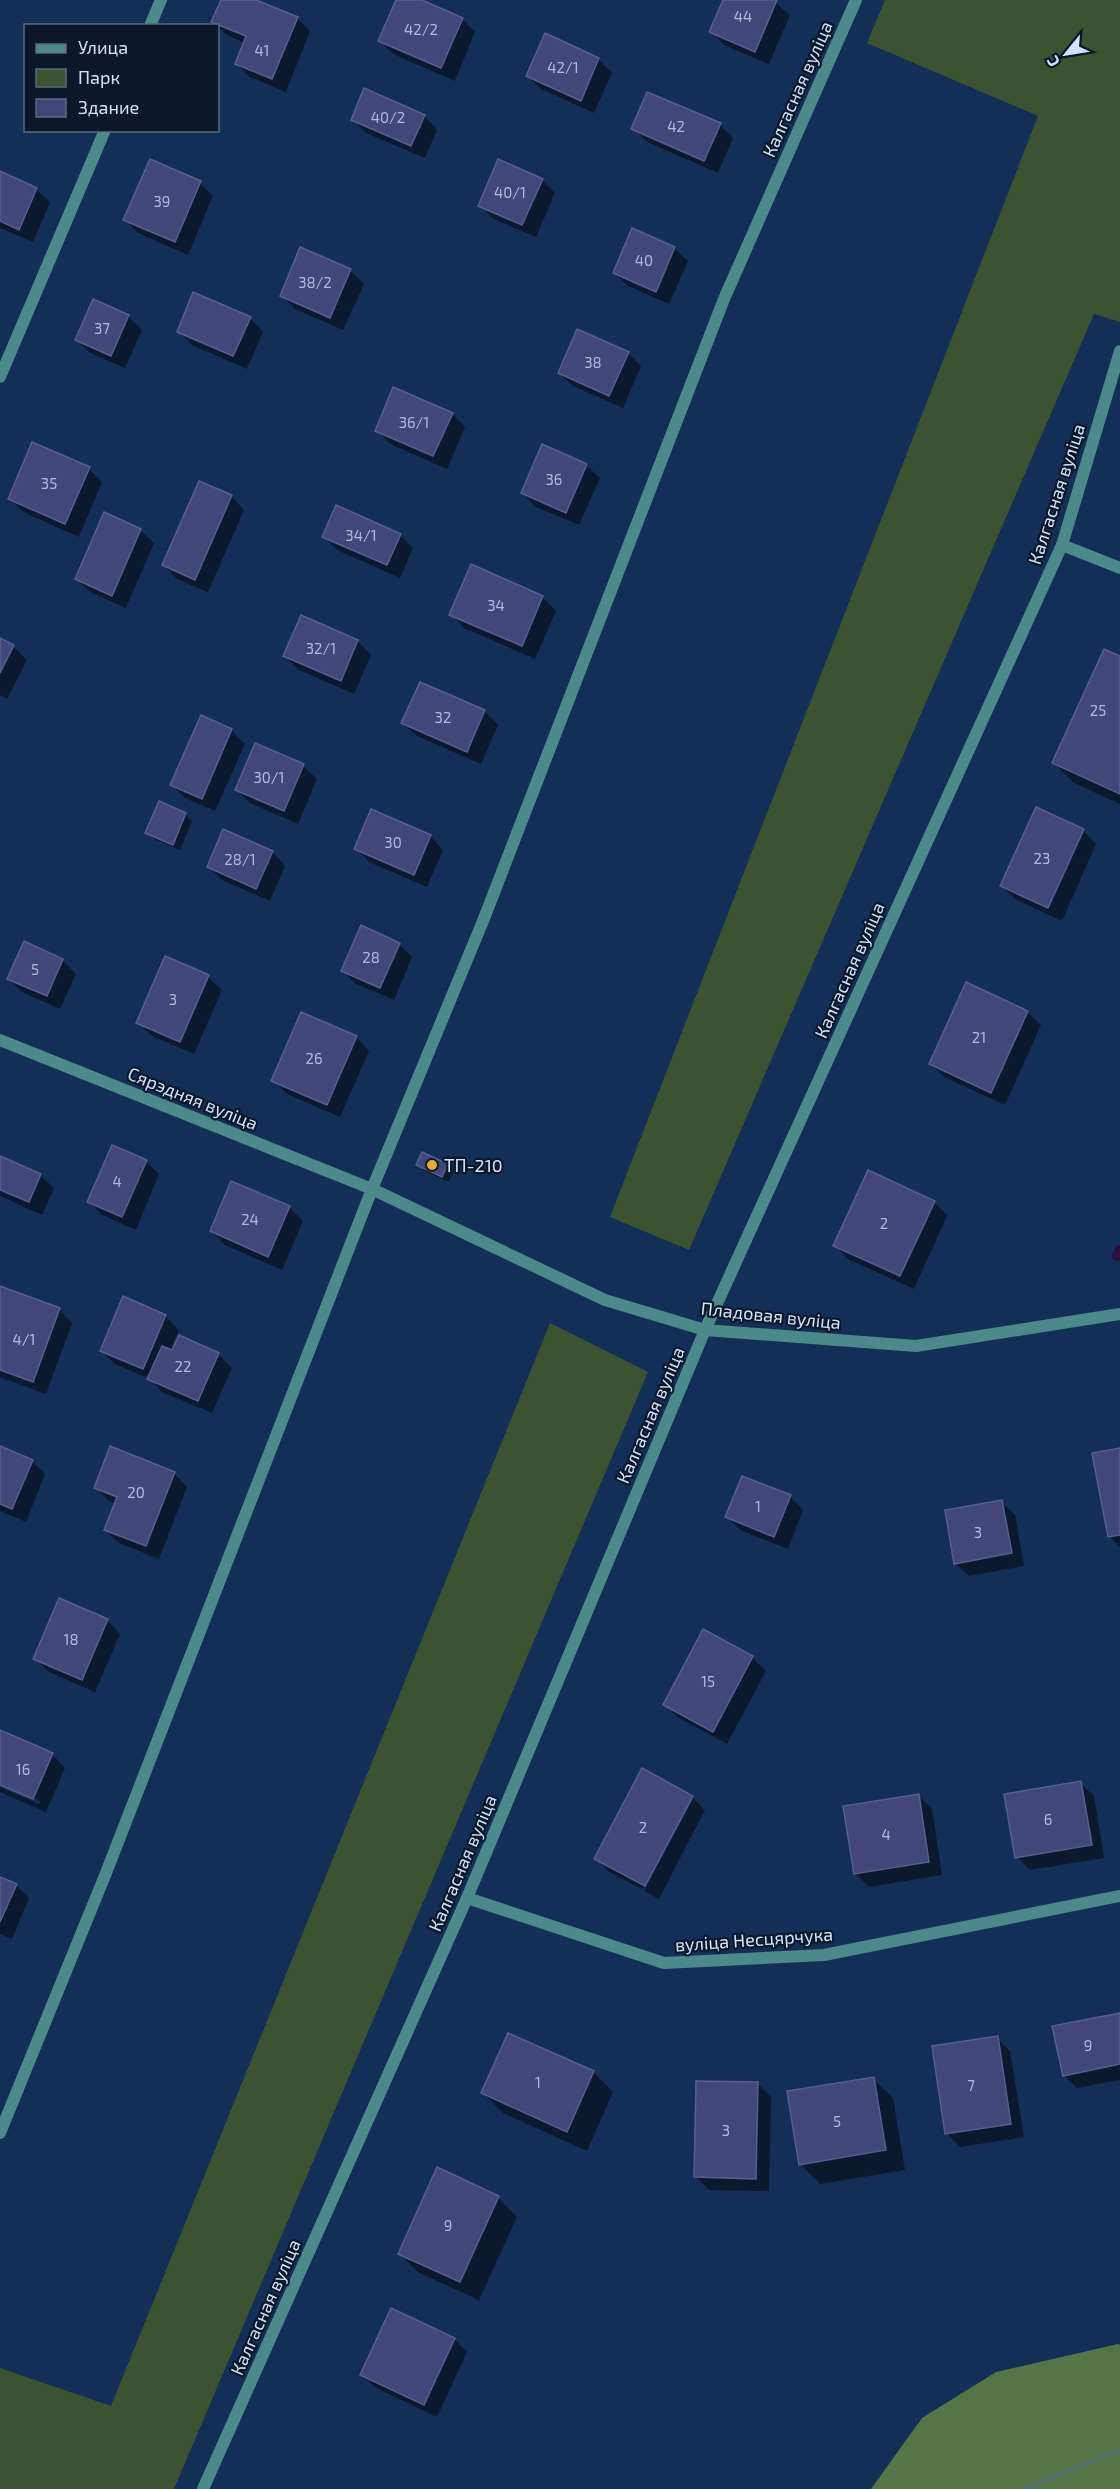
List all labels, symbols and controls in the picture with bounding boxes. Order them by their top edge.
house number: 44 [734,7,752,25]
street label: Калгасная вуліца [757,18,837,160]
house number: 42/2 [404,20,438,38]
legend [24,24,219,132]
north arrow [1036,24,1096,84]
text: Улица [78,36,128,58]
house number: 41 [254,41,270,59]
text: С [1042,53,1063,71]
house number: 42/1 [547,58,579,76]
text: Парк [78,66,120,88]
text: Здание [78,96,139,118]
house number: 40/2 [371,108,405,126]
house number: 42 [667,117,685,135]
house number: 40/1 [494,183,526,201]
house number: 39 [154,192,170,210]
house number: 40 [635,251,653,269]
house number: 38/2 [298,273,332,291]
house number: 37 [94,319,110,337]
house number: 38 [584,353,602,371]
house number: 36/1 [399,413,429,431]
street label: Калгасная вуліца [1023,421,1089,567]
house number: 36 [546,470,562,488]
house number: 35 [41,474,57,492]
house number: 34/1 [345,526,377,544]
house number: 34 [487,596,505,614]
house number: 32/1 [306,639,336,657]
house number: 25 [1090,701,1106,719]
house number: 32 [435,708,451,726]
house number: 30/1 [253,768,285,786]
house number: 30 [384,833,402,851]
house number: 23 [1034,849,1050,867]
house number: 28/1 [224,850,256,868]
street label: Калгасная вуліца [809,899,889,1041]
house number: 28 [362,948,380,966]
house number: 5 [31,960,39,978]
house number: 3 [169,990,177,1008]
house number: 21 [972,1028,986,1046]
house number: 26 [305,1049,323,1067]
street label: Сярэдняя вуліца [125,1062,261,1134]
place label: ТП-210 [444,1154,503,1176]
marker: ТП-210 [425,1158,439,1172]
house number: 4 [112,1172,122,1190]
house number: 24 [241,1210,259,1228]
house number: 2 [880,1214,888,1232]
street label: Пладовая вуліца [700,1297,842,1333]
house number: 4/1 [13,1330,35,1348]
street label: Калгасная вуліца [611,1343,689,1487]
house number: 22 [175,1357,191,1375]
house number: 20 [127,1483,145,1501]
house number: 1 [755,1497,761,1515]
house number: 3 [974,1523,982,1541]
house number: 18 [63,1630,79,1648]
house number: 15 [701,1672,715,1690]
house number: 16 [16,1760,30,1778]
street label: Калгасная вуліца [423,1791,501,1935]
house number: 6 [1044,1810,1052,1828]
house number: 2 [639,1818,647,1836]
house number: 4 [881,1825,891,1843]
street label: вуліца Несцярчука [674,1923,834,1955]
house number: 9 [1084,2036,1092,2054]
house number: 1 [535,2073,541,2091]
house number: 7 [967,2076,975,2094]
house number: 5 [833,2112,841,2130]
house number: 3 [722,2121,730,2139]
house number: 9 [444,2216,452,2234]
street label: Калгасная вуліца [225,2236,305,2378]

